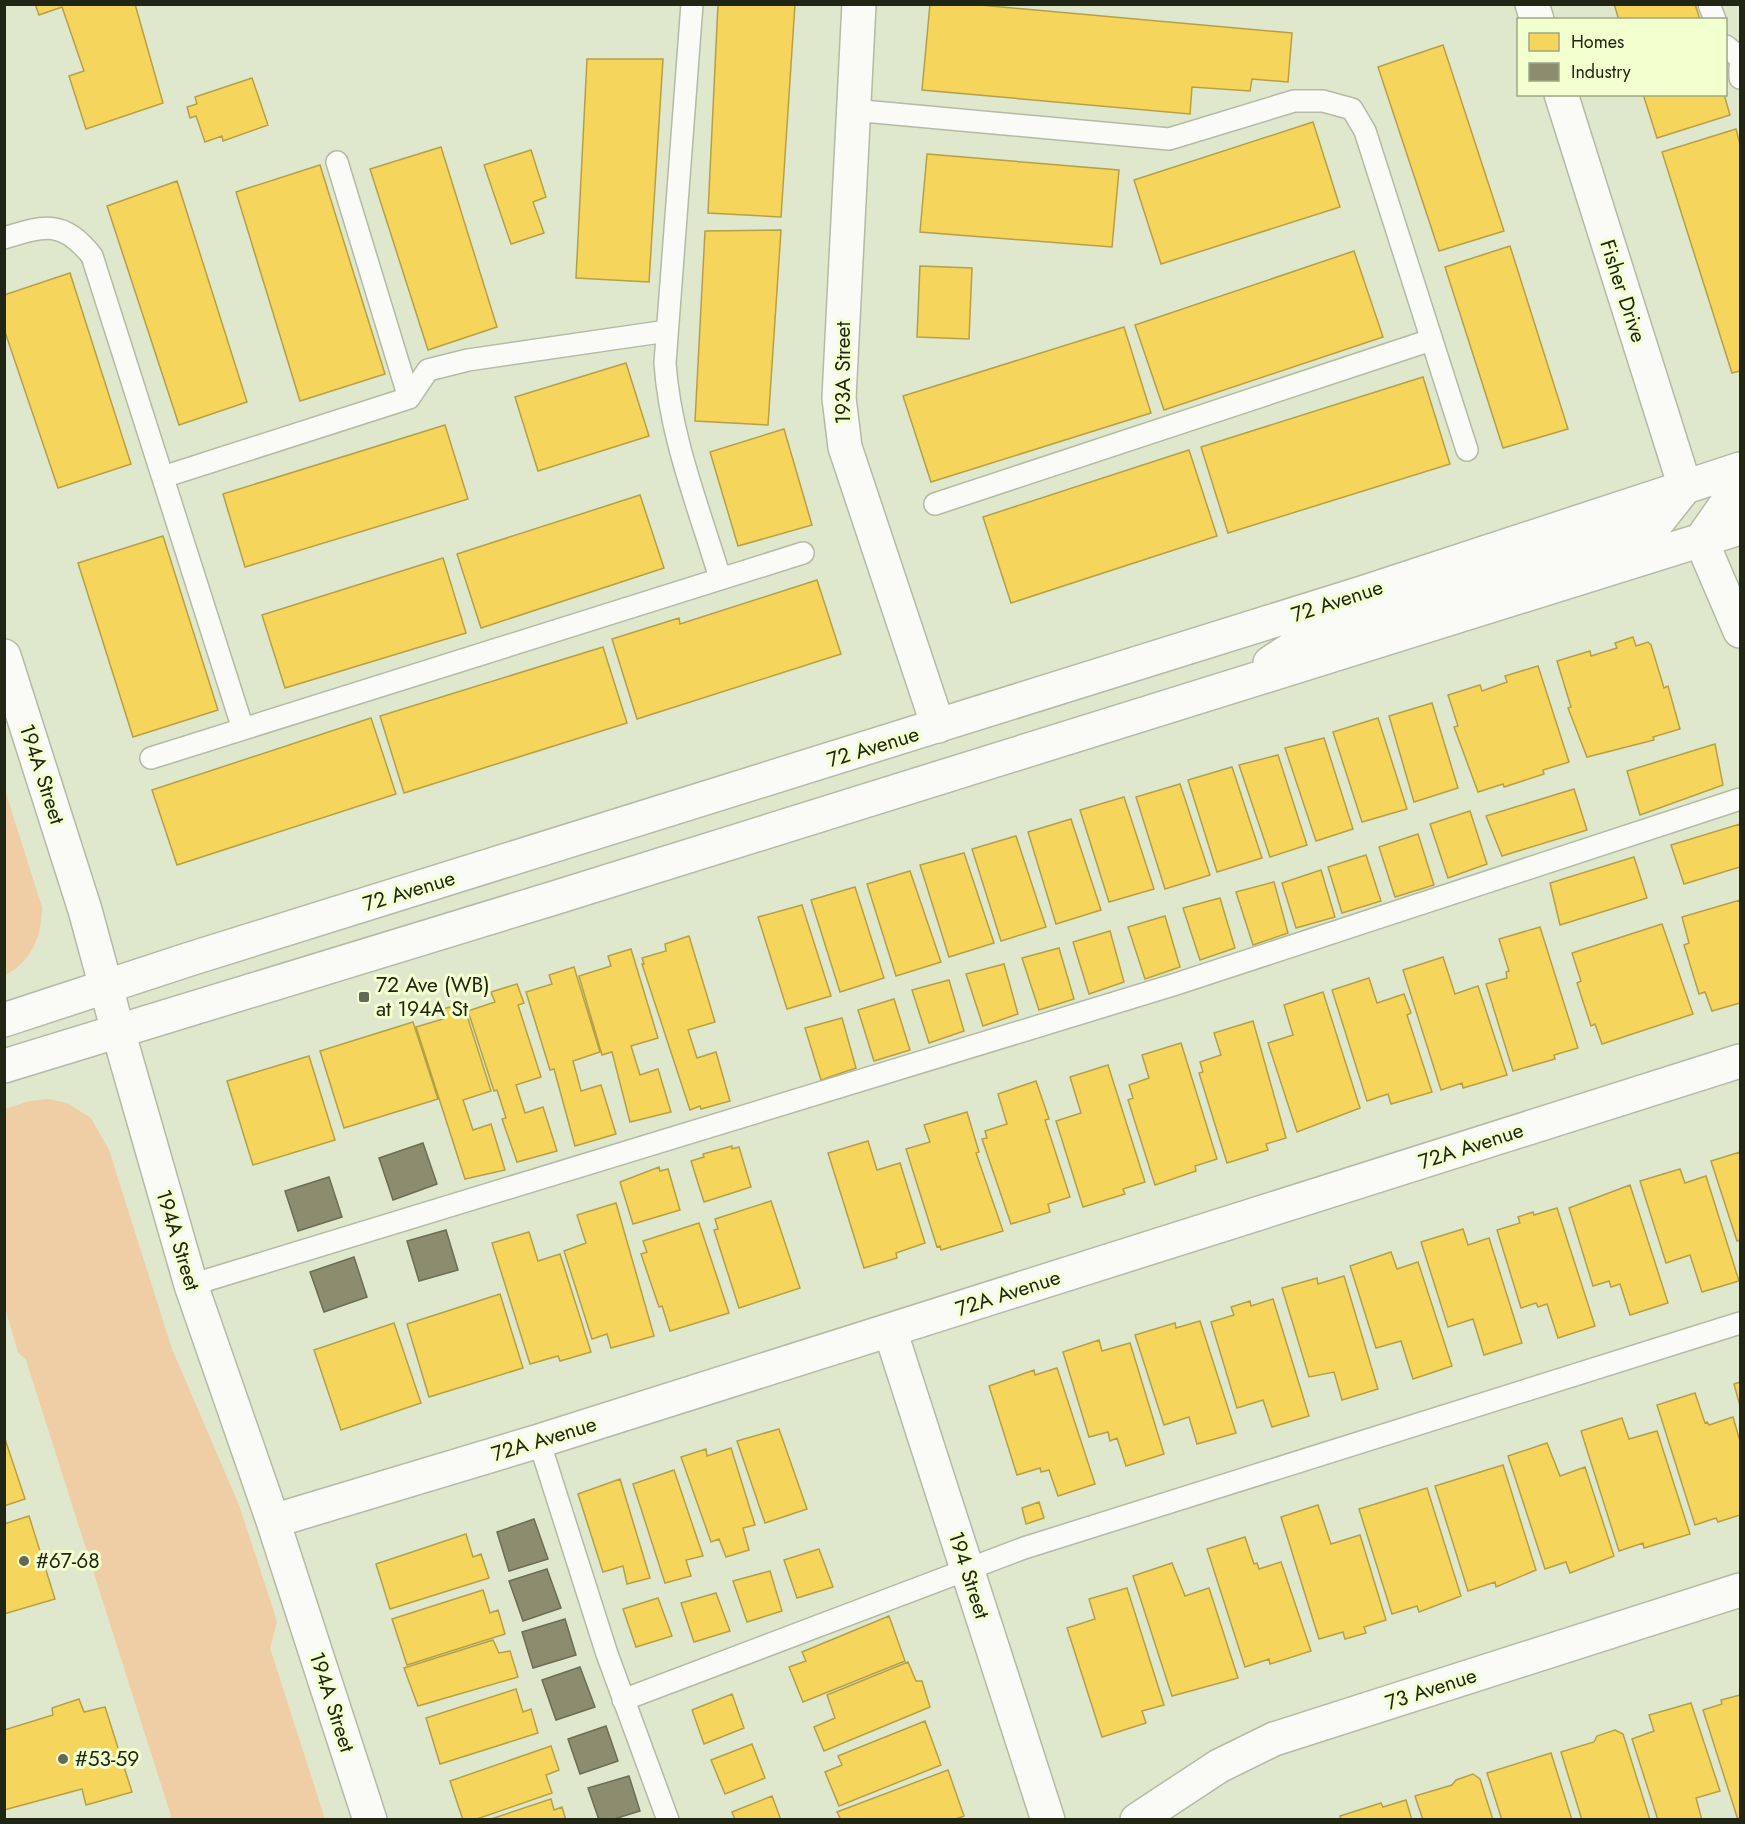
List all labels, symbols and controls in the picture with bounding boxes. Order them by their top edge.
legend [1517,18,1727,96]
text: Homes [1571,29,1624,55]
text: Industry [1571,59,1631,85]
street label: Fisher Drive [1592,236,1654,346]
street label: 193A Street [828,322,858,424]
street label: 72 Avenue [1287,572,1387,630]
street label: 72 Avenue [823,719,923,775]
street label: 194A Street [12,720,72,828]
street label: 72 Avenue [359,863,459,919]
place label: 72 Ave (WB) at 194A St [376,970,490,1024]
marker: 72 Ave (WB) at 194A St [357,990,371,1004]
street label: 72A Avenue [1415,1115,1527,1177]
street label: 194A Street [148,1186,208,1294]
street label: 72A Avenue [952,1262,1064,1324]
street label: 72A Avenue [488,1409,600,1469]
street label: 194 Street [941,1527,997,1623]
place label: #67-68 [36,1546,100,1576]
marker: #67-68 [17,1554,31,1568]
street label: 194A Street [302,1648,362,1756]
street label: 73 Avenue [1382,1660,1481,1718]
place label: #53-59 [75,1744,139,1774]
marker: #53-59 [56,1752,70,1766]

